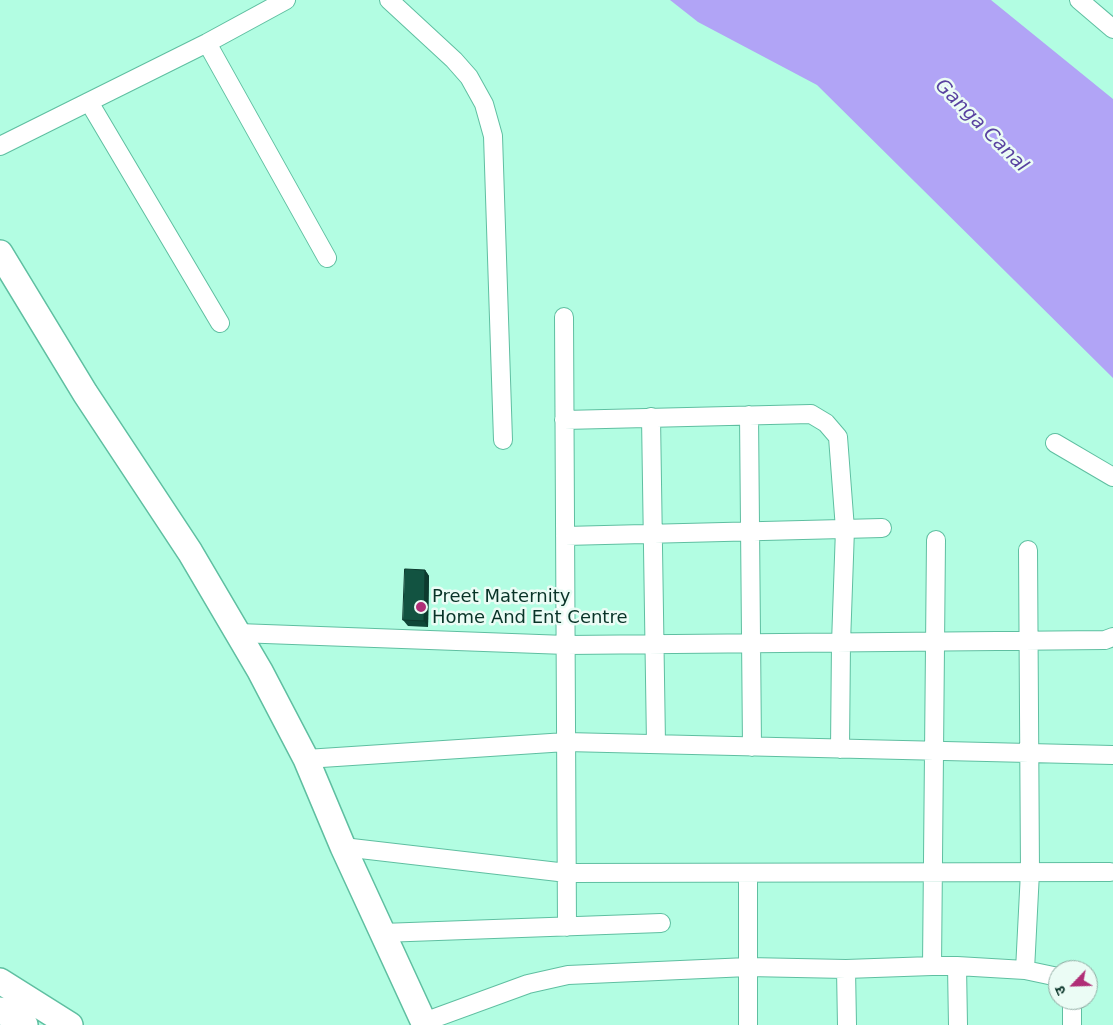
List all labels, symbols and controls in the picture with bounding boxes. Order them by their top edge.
water label: Ganga Canal [930,75,1032,177]
place label: Preet Maternity Home And Ent Centre [432,586,627,628]
marker: Preet Maternity Home And Ent Centre [414,600,428,614]
north arrow [1048,960,1098,1010]
text: उ [1051,984,1069,998]

